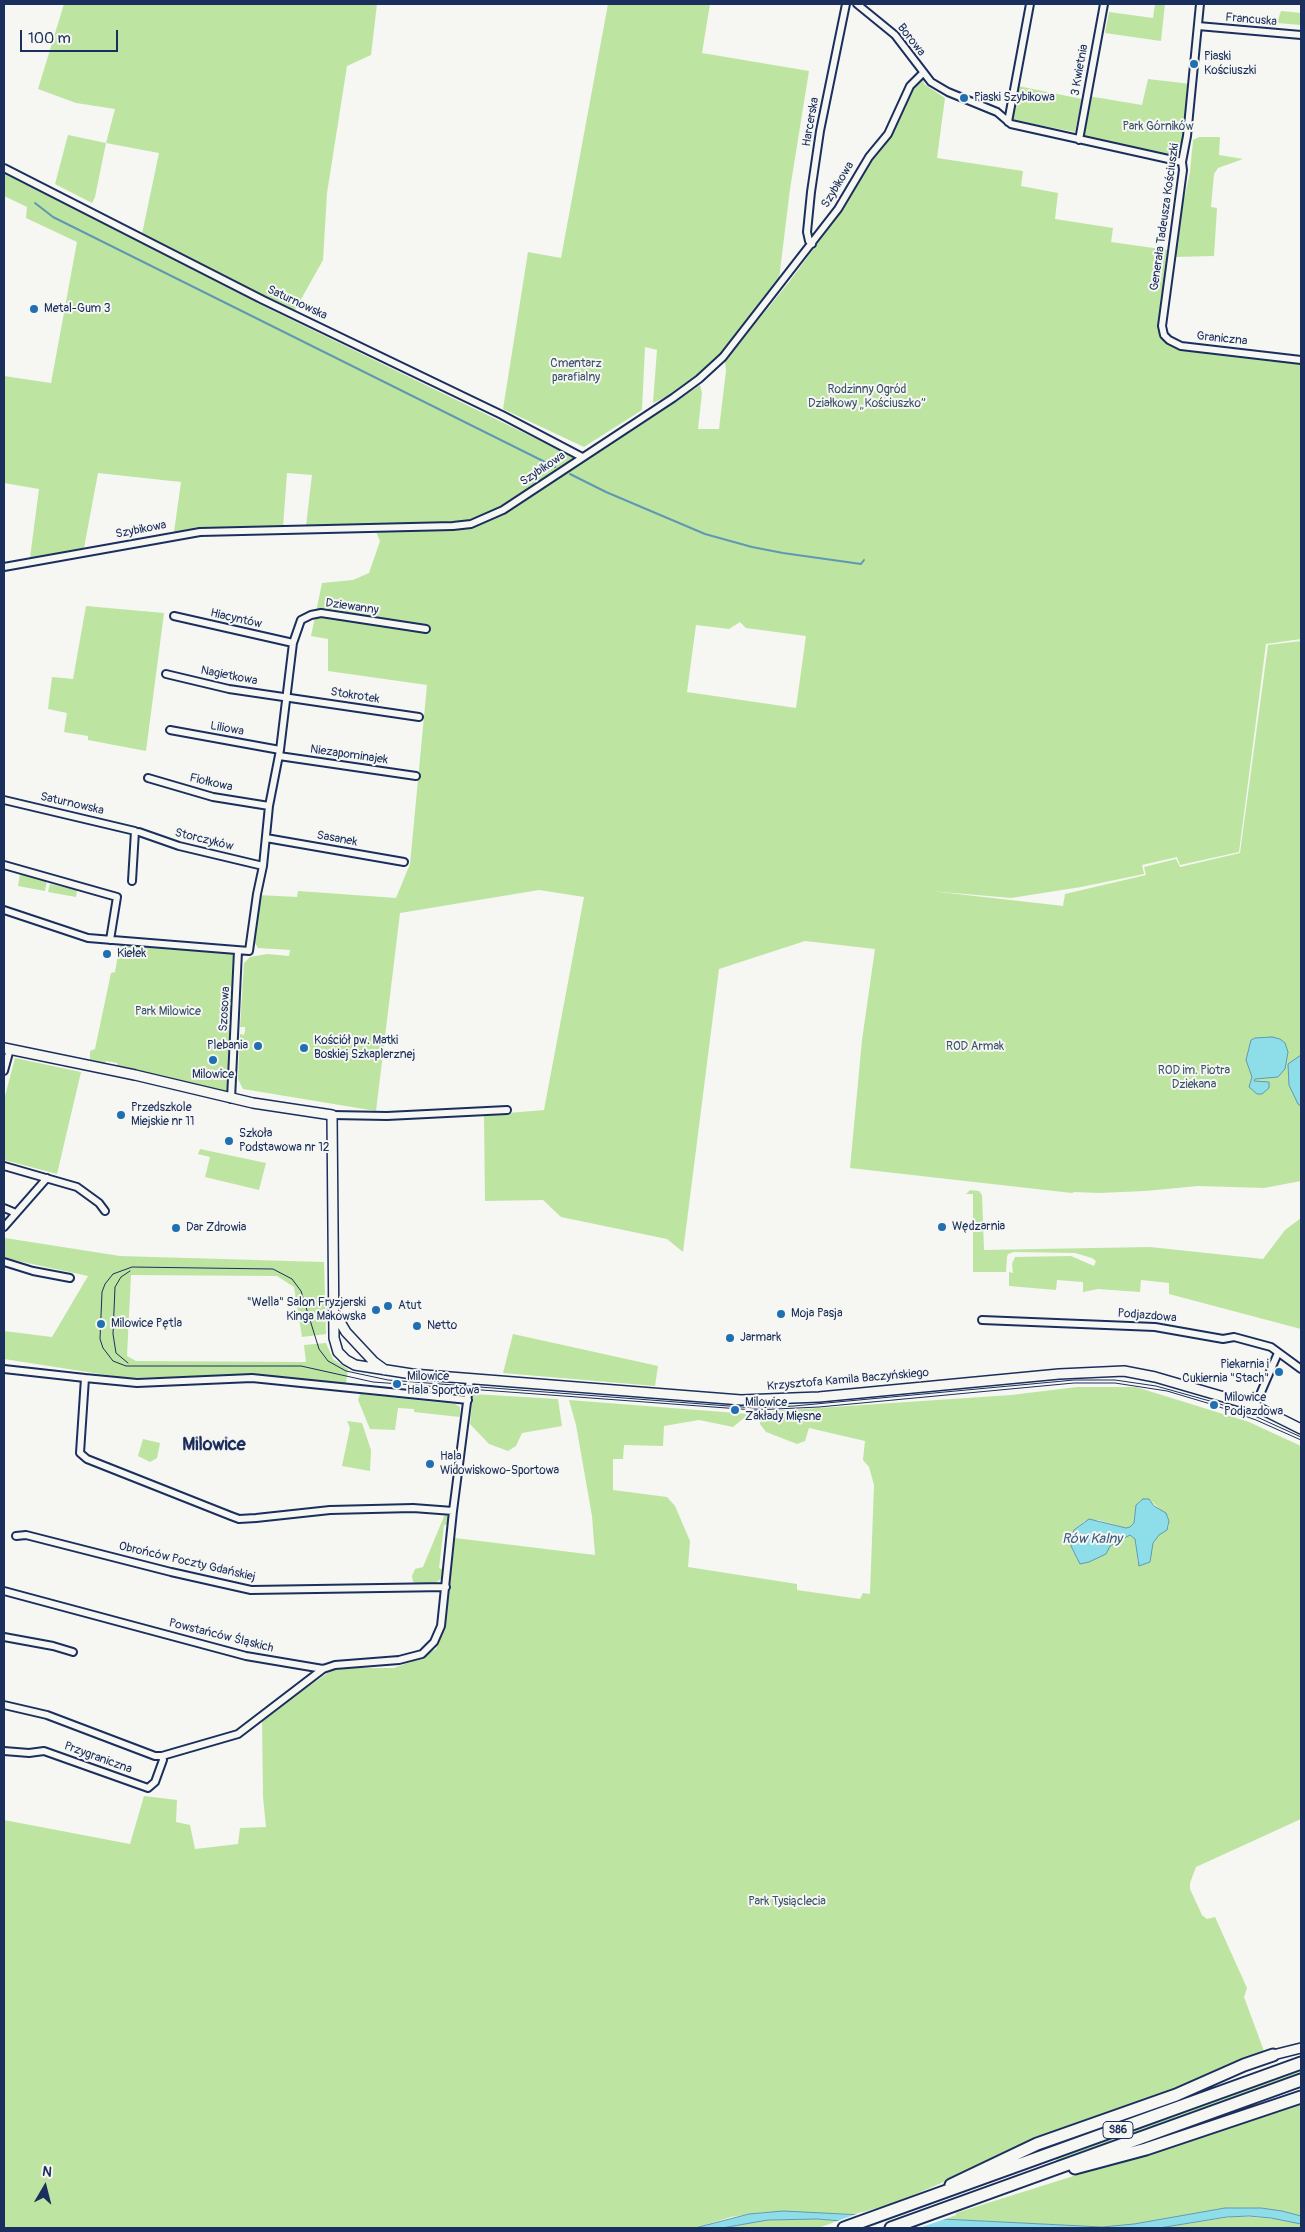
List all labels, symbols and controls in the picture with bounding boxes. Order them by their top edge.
street label: Francuska [1225,11,1277,29]
scale bar [22,20,120,52]
street label: Borowa [894,21,928,59]
text: 100 m [28,29,71,48]
street label: 3 Kwietnia [1068,43,1092,97]
place label: Piaski Kościuszki [1204,50,1256,78]
marker: Piaski Kościuszki [1188,58,1200,70]
place label: Piaski Szybikowa [974,91,1055,105]
marker: Piaski Szybikowa [958,92,970,104]
street label: Harcerska [800,96,822,148]
park label: Park Górników [1122,120,1194,134]
street label: Generała Tadeusza Kościuszki [1148,142,1182,292]
street label: Szybikowa [819,159,857,211]
street label: Saturnowska [265,283,329,323]
place label: Metal-Gum 3 [44,302,111,316]
marker: Metal-Gum 3 [28,303,40,315]
street label: Graniczna [1196,329,1248,349]
park label: Cmentarz parafialny [550,357,602,385]
park label: Rodzinny Ogród Działkowy „Kościuszko” [808,383,926,411]
street label: Szybikowa [518,449,568,489]
street label: Szybikowa [114,518,168,542]
street label: Dziewanny [324,596,380,618]
street label: Hiacyntów [209,606,263,632]
street label: Nagietkowa [199,663,259,689]
street label: Stokrotek [329,685,381,707]
street label: Liliowa [209,719,245,739]
street label: Niezapominajek [309,742,389,768]
street label: Fiołkowa [188,771,234,795]
street label: Saturnowska [39,790,105,818]
street label: Storczyków [173,826,235,854]
street label: Sasanek [316,828,358,850]
place label: Kiełek [117,947,146,961]
marker: Kiełek [101,948,113,960]
street label: Szosowa [217,986,233,1032]
park label: Park Milowice [135,1005,201,1019]
place label: Kościół pw. Matki Boskiej Szkaplerznej [314,1034,415,1062]
place label: Plebania [207,1039,248,1053]
marker: Plebania [252,1040,264,1052]
park label: ROD Armak [946,1040,1004,1054]
marker: Kościół pw. Matki Boskiej Szkaplerznej [298,1042,310,1054]
marker: Milowice [207,1054,219,1066]
park label: ROD im. Piotra Dziekana [1158,1064,1230,1092]
place label: Milowice [192,1068,234,1082]
place label: Przedszkole Miejskie nr 11 [131,1101,195,1129]
marker: Przedszkole Miejskie nr 11 [115,1109,127,1121]
place label: Szkoła Podstawowa nr 12 [239,1127,330,1155]
marker: Szkoła Podstawowa nr 12 [223,1135,235,1147]
place label: Wędzarnia [952,1220,1005,1234]
place label: Dar Zdrowia [186,1221,246,1235]
marker: Wędzarnia [936,1221,948,1233]
marker: Dar Zdrowia [170,1222,182,1234]
place label: "Wella" Salon Fryzjerski Kinga Makowska [247,1296,366,1324]
place label: Atut [398,1299,421,1313]
marker: Atut [382,1300,394,1312]
marker: "Wella" Salon Fryzjerski Kinga Makowska [370,1304,382,1316]
street label: Podjazdowa [1117,1306,1177,1326]
place label: Moja Pasja [791,1307,842,1321]
marker: Moja Pasja [775,1308,787,1320]
place label: Milowice Pętla [111,1317,182,1331]
marker: Milowice Pętla [95,1318,107,1330]
place label: Netto [427,1319,457,1333]
marker: Netto [411,1320,423,1332]
place label: Jarmark [740,1331,781,1345]
marker: Jarmark [724,1332,736,1344]
place label: Piekarnia i Cukiernia "Stach" [1182,1358,1269,1386]
street label: Krzysztofa Kamila Baczyńskiego [766,1366,930,1394]
marker: Piekarnia i Cukiernia "Stach" [1273,1366,1285,1378]
place label: Milowice Hala Sportowa [407,1370,479,1398]
marker: Milowice Hala Sportowa [391,1378,403,1390]
place label: Milowice Podjazdowa [1224,1391,1283,1419]
place label: Milowice Zakłady Mięsne [745,1396,821,1424]
marker: Milowice Podjazdowa [1208,1399,1220,1411]
marker: Milowice Zakłady Mięsne [729,1404,741,1416]
district label: Milowice [182,1434,246,1456]
place label: Hala Widowiskowo-Sportowa [440,1450,559,1478]
marker: Hala Widowiskowo-Sportowa [424,1458,436,1470]
water label: Rów Kalny [1062,1531,1122,1547]
street label: Obrońców Poczty Gdańskiej [117,1539,257,1585]
street label: Powstańców Śląskich [167,1616,275,1656]
street label: Przygraniczna [62,1739,134,1777]
park label: Park Tysiąclecia [748,1895,826,1909]
road number: S86 [1103,2122,1133,2138]
north arrow [20,2162,70,2212]
text: N [41,2163,53,2181]

